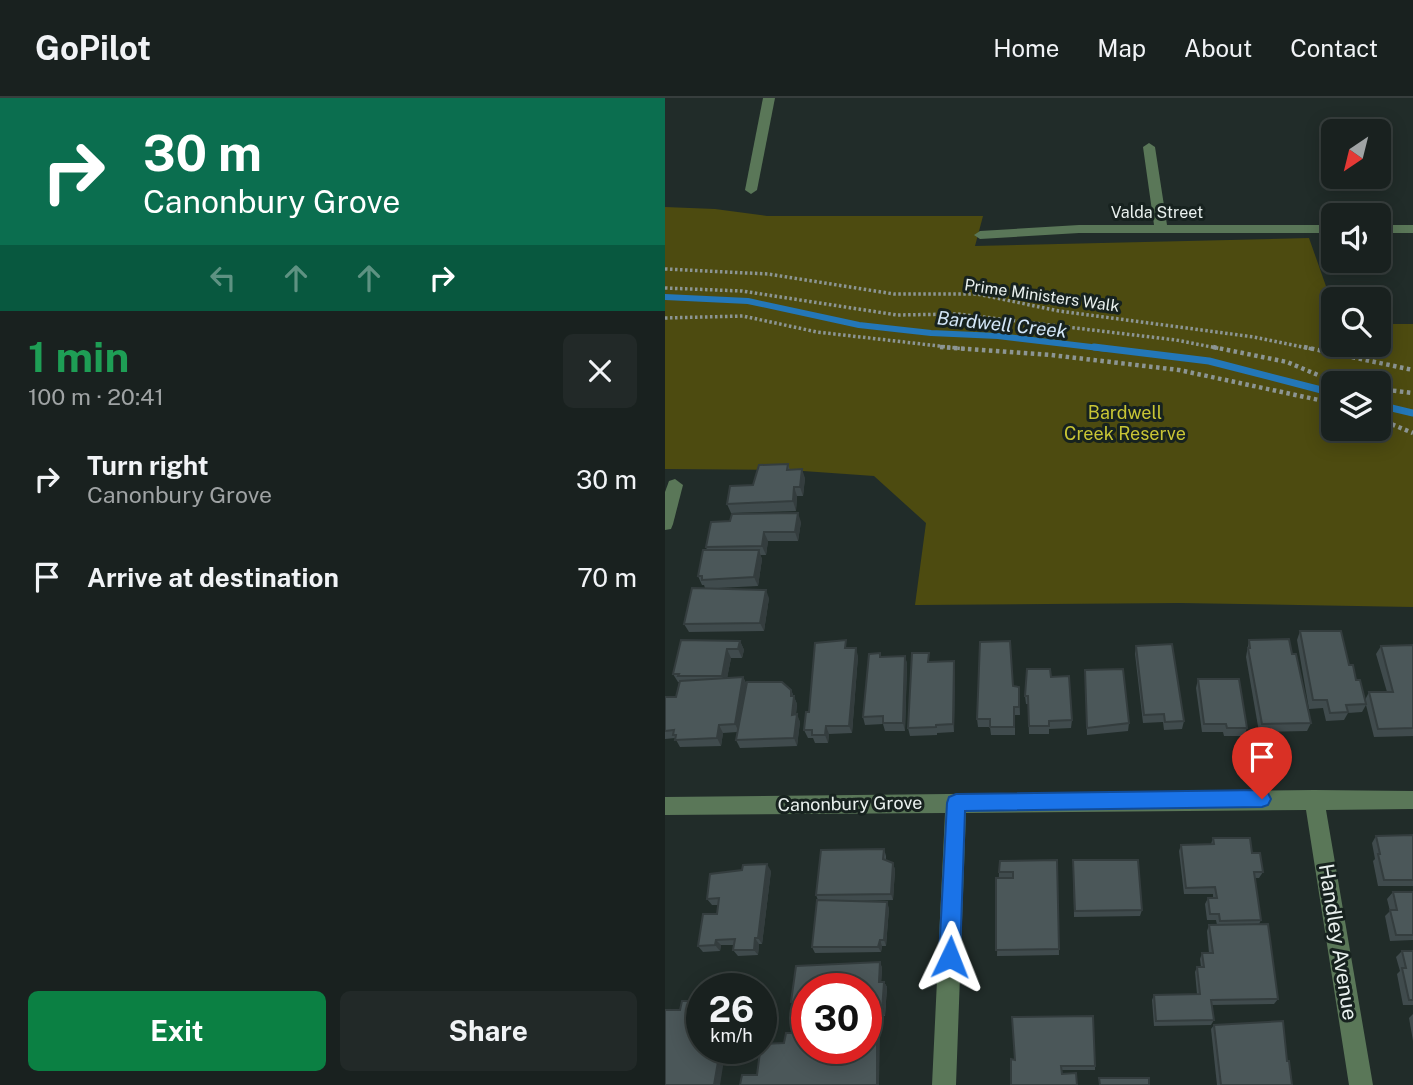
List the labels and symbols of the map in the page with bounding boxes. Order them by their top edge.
north arrow [1321,119,1391,189]
street label: Valda Street [1111,203,1203,222]
street label: Prime Ministers Walk [963,275,1121,316]
water label: Bardwell Creek [936,306,1069,342]
park label: Bardwell Creek Reserve [1064,402,1186,444]
pin [1232,727,1292,799]
street label: Canonbury Grove [777,792,923,815]
street label: Handley Avenue [1314,862,1363,1022]
position arrow [913,920,987,994]
speed limit sign: 30 [791,973,882,1064]

